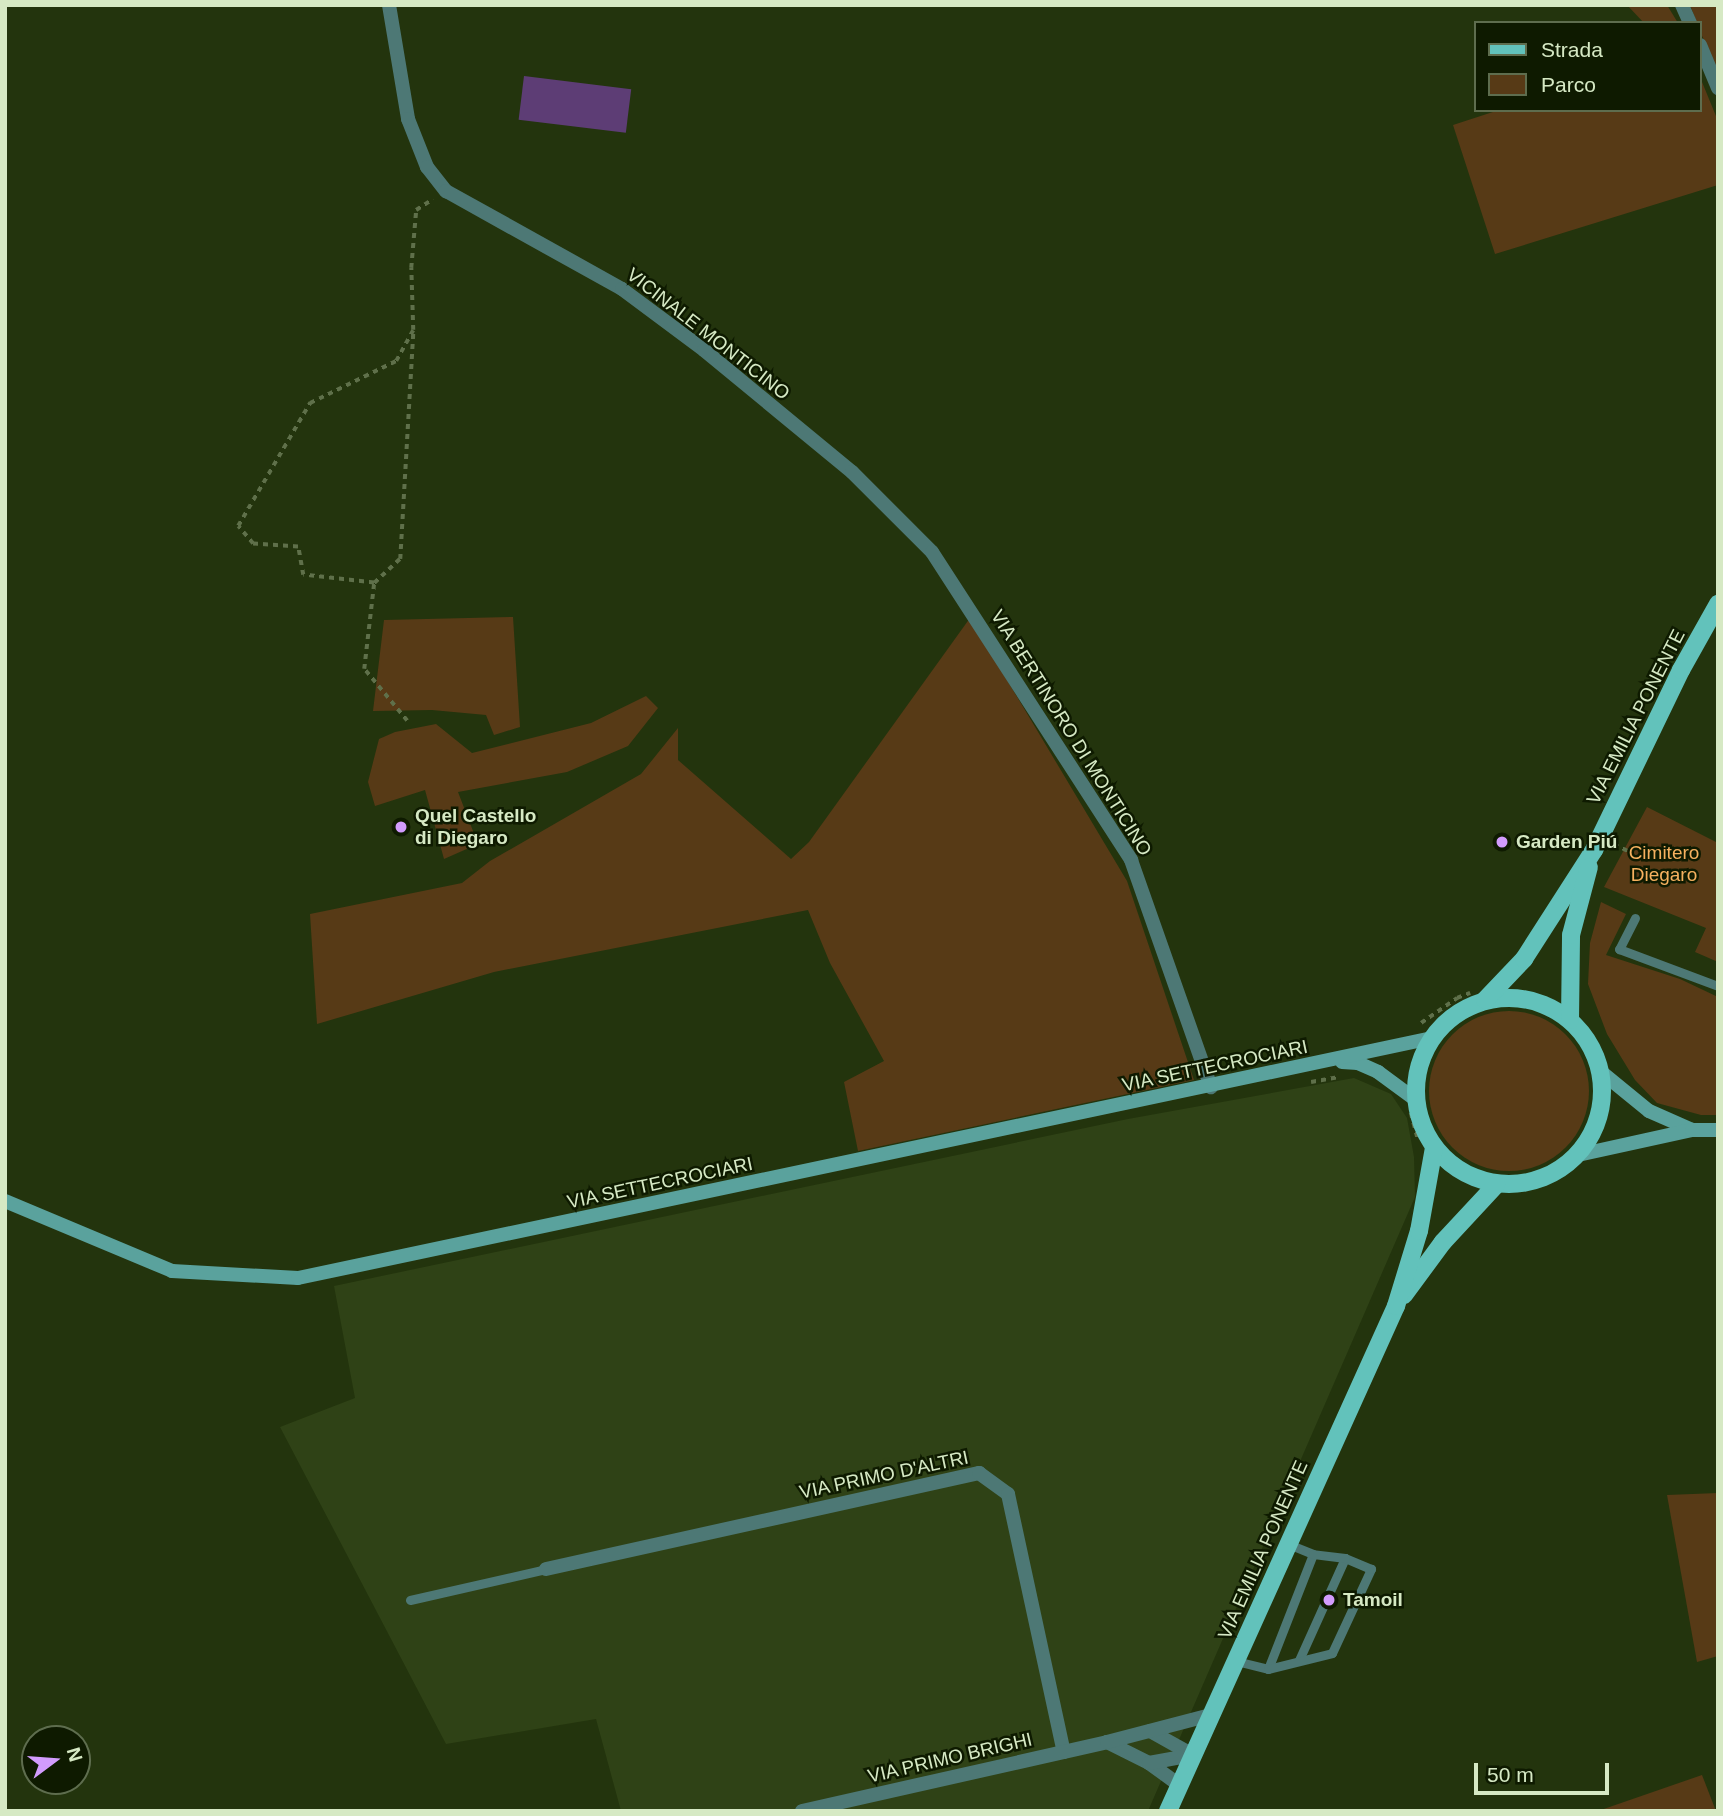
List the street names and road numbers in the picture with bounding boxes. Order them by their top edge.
street label: VICINALE MONTICINO [622,263,794,405]
street label: VIA BERTINORO DI MONTICINO [985,605,1157,861]
street label: VIA EMILIA PONENTE [1582,625,1690,809]
street label: VIA SETTECROCIARI [1120,1035,1310,1097]
street label: VIA SETTECROCIARI [565,1152,755,1214]
street label: VIA PRIMO D'ALTRI [797,1446,971,1504]
street label: VIA EMILIA PONENTE [1213,1456,1313,1644]
street label: VIA PRIMO BRIGHI [865,1728,1035,1788]

